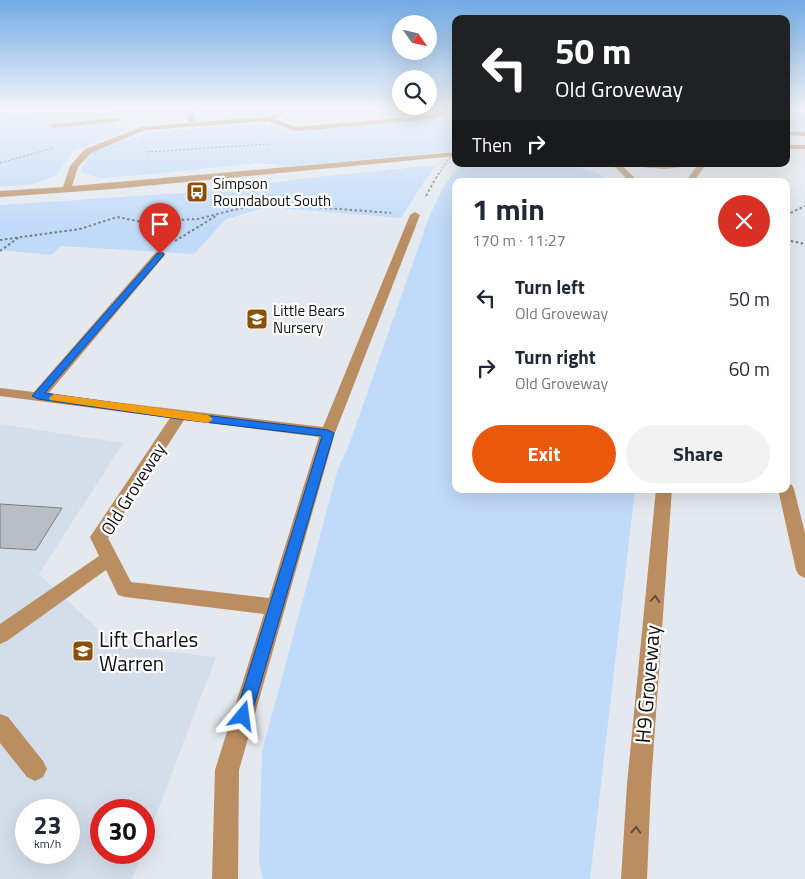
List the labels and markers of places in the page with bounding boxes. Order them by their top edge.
place label: Simpson Roundabout South [213,172,331,212]
bus stop icon: Simpson Roundabout South [185,180,209,204]
pin [139,203,181,254]
place label: Little Bears Nursery [273,299,345,339]
school or university icon: Little Bears Nursery [245,307,269,331]
place label: Lift Charles Warren [99,623,198,679]
school or university icon: Lift Charles Warren [71,639,95,663]

